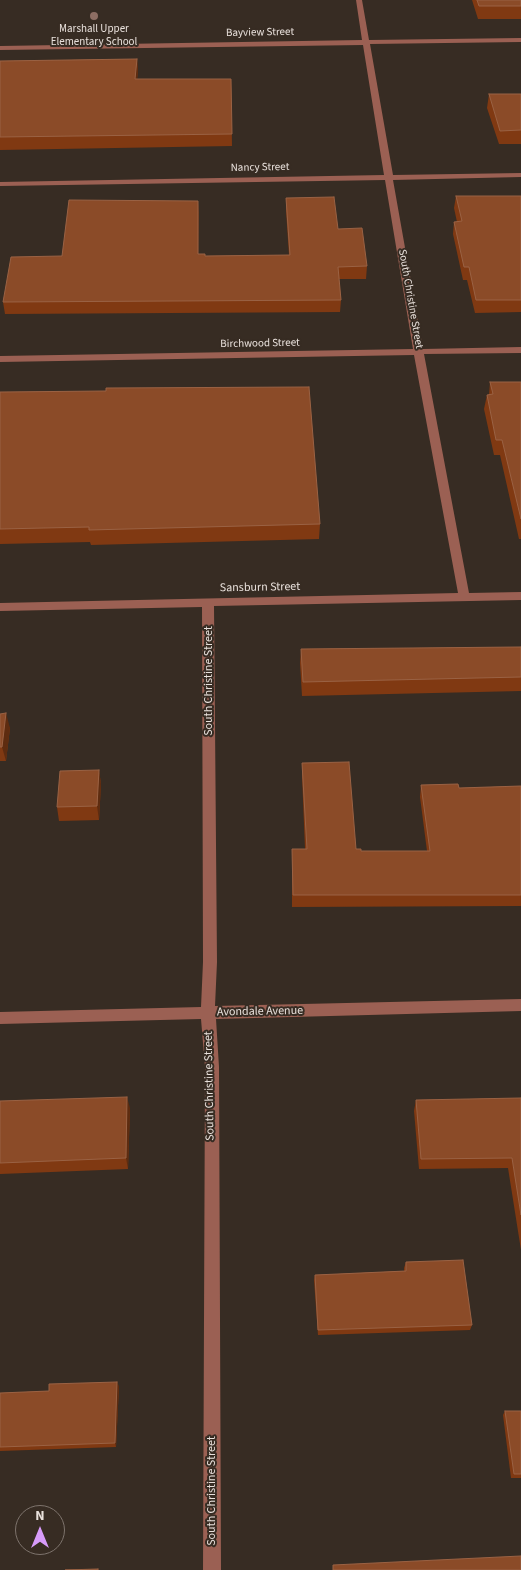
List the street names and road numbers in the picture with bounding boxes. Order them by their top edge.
street label: Bayview Street [226,26,294,40]
street label: Nancy Street [231,161,289,175]
street label: South Christine Street [395,248,425,350]
street label: Birchwood Street [220,337,300,351]
street label: Sansburn Street [220,580,300,596]
street label: South Christine Street [202,626,216,736]
street label: Avondale Avenue [217,1004,303,1020]
street label: South Christine Street [202,1031,218,1141]
street label: South Christine Street [205,1436,219,1546]

